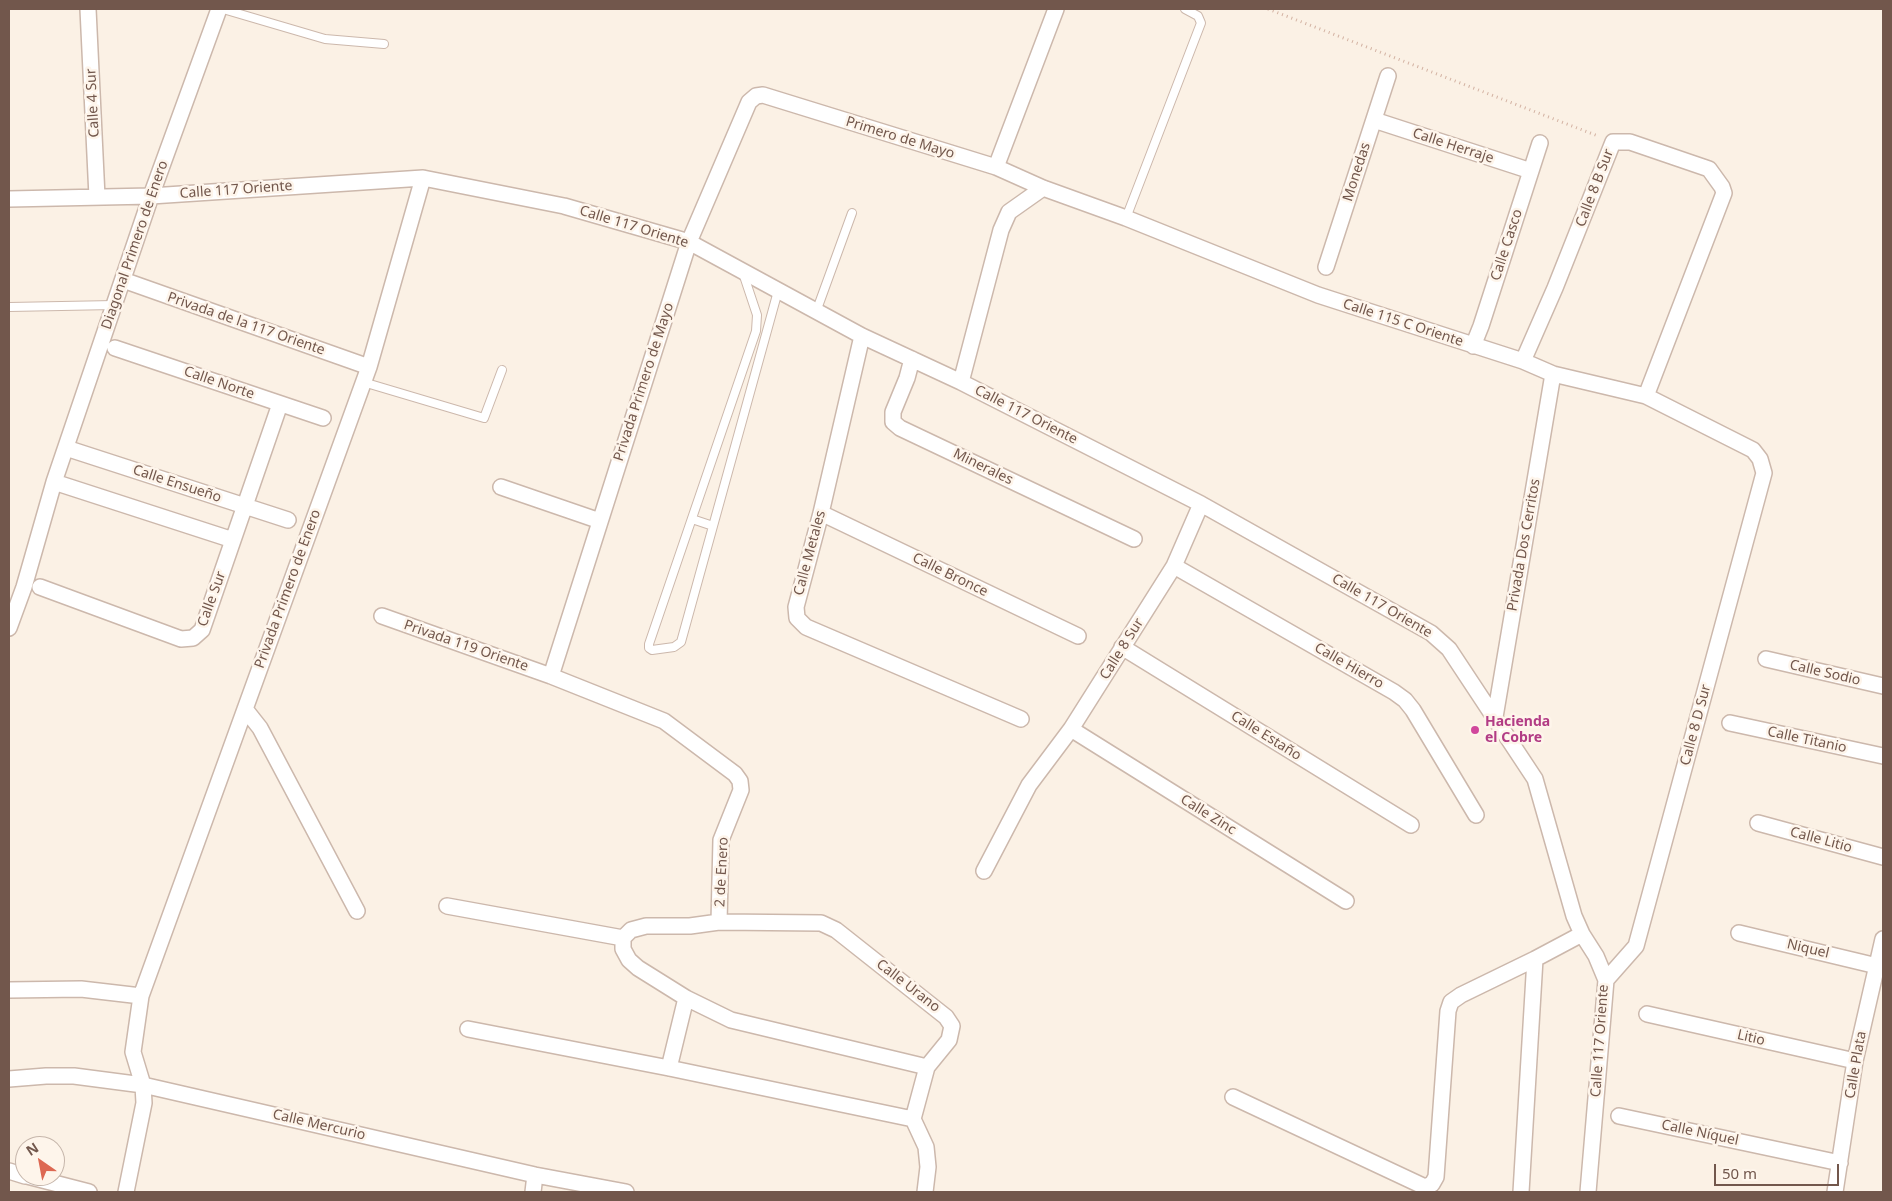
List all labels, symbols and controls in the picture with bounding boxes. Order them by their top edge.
street label: Calle 4 Sur [83,68,103,138]
street label: Primero de Mayo [844,113,956,163]
street label: Calle Herraje [1410,125,1496,167]
street label: Monedas [1340,140,1374,204]
street label: Calle 8 B Sur [1572,147,1618,229]
street label: Diagonal Primero de Enero [98,158,172,332]
street label: Calle 117 Oriente [179,178,293,202]
street label: Calle 117 Oriente [578,202,690,252]
street label: Calle Casco [1488,207,1526,283]
street label: Privada de la 117 Oriente [165,289,327,359]
street label: Calle 115 C Oriente [1341,296,1465,350]
street label: Privada Primero de Mayo [610,301,678,463]
street label: Calle Norte [182,363,256,403]
street label: Calle 117 Oriente [972,382,1080,448]
street label: Minerales [950,445,1016,489]
street label: Calle Ensueño [131,462,223,506]
street label: Privada Dos Cerritos [1504,478,1544,612]
street label: Privada Primero de Enero [251,507,325,671]
street label: Calle Metales [791,509,829,597]
street label: Calle Bronce [910,550,990,600]
street label: Calle Sur [194,569,230,629]
street label: Calle 117 Oriente [1329,570,1435,642]
street label: Calle 8 Sur [1097,615,1147,683]
street label: Privada 119 Oriente [402,617,530,675]
street label: Calle Hierro [1311,639,1387,693]
street label: Calle Sodio [1788,657,1862,689]
street label: Calle 8 D Sur [1677,683,1715,767]
street label: Calle Estaño [1228,708,1304,764]
place label: Hacienda el Cobre [1485,714,1550,746]
street label: Calle Titanio [1766,723,1848,757]
marker: Hacienda el Cobre [1469,724,1481,736]
street label: Calle Zinc [1177,791,1239,839]
street label: Calle Litio [1788,824,1854,856]
street label: 2 de Enero [712,837,732,907]
street label: Niquel [1785,936,1831,962]
street label: Calle Urano [873,956,943,1016]
street label: Calle 117 Oriente [1588,984,1612,1098]
street label: Litio [1735,1027,1767,1049]
street label: Calle Plata [1842,1030,1870,1100]
street label: Calle Mercurio [271,1106,367,1144]
street label: Calle Níquel [1660,1117,1740,1149]
north arrow [15,1136,65,1186]
text: N [22,1138,42,1160]
scale bar [1717,1154,1842,1186]
text: 50 m [1722,1163,1757,1183]

